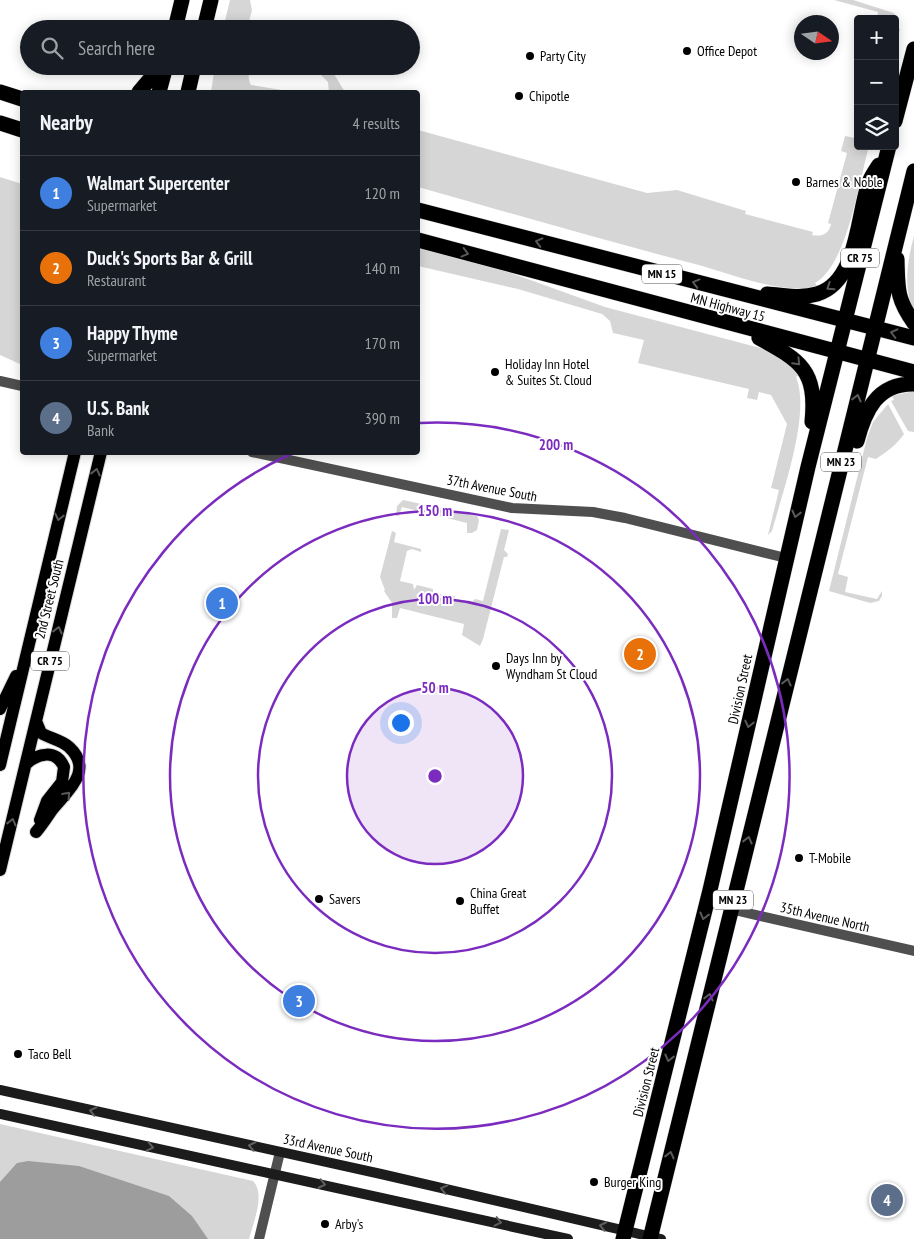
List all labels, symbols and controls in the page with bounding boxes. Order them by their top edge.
north arrow [794,15,839,60]
map controls [854,15,899,150]
button: + [854,15,899,60]
search box [20,20,420,75]
icon: search [38,34,66,62]
text: Search here [78,36,155,60]
place label: Office Depot [697,42,757,60]
marker: Office Depot [681,45,693,57]
place label: Party City [540,47,587,65]
marker: Party City [524,50,536,62]
button: − [854,60,899,105]
place label: Chipotle [529,87,570,105]
marker: Chipotle [513,90,525,102]
button: layers [854,105,899,150]
text: Nearby [40,109,93,136]
text: 4 results [353,113,400,133]
text: Walmart Supercenter [87,171,230,195]
place label: Barnes & Noble [806,173,883,191]
marker: Barnes & Noble [790,176,802,188]
text: 1 [52,183,60,203]
text: 120 m [365,183,400,203]
text: Supermarket [87,195,157,215]
one-way arrow [534,237,543,248]
text: Duck's Sports Bar & Grill [87,246,253,270]
one-way arrow [460,247,468,257]
road number: CR 75 [841,248,879,268]
text: 2 [52,258,60,278]
text: 140 m [365,258,400,278]
road number: MN 15 [642,264,682,284]
text: Restaurant [87,270,146,290]
one-way arrow [692,279,700,289]
one-way arrow [826,281,835,290]
street label: MN Highway 15 [689,288,767,326]
text: Happy Thyme [87,321,178,345]
one-way arrow [890,328,899,339]
text: 3 [52,333,60,353]
text: 170 m [365,333,400,353]
text: Supermarket [87,345,157,365]
place label: Holiday Inn Hotel & Suites St. Cloud [505,355,592,389]
one-way arrow [791,356,800,365]
marker: Holiday Inn Hotel & Suites St. Cloud [489,366,501,378]
one-way arrow [851,394,862,403]
text: U.S. Bank [87,396,149,420]
text: 4 [52,408,60,428]
text: 390 m [365,408,400,428]
text: Bank [87,420,114,440]
text: 200 m [539,435,573,454]
road number: MN 23 [821,452,861,472]
one-way arrow [90,468,101,477]
street label: 37th Avenue South [445,470,539,506]
text: 150 m [418,501,452,520]
one-way arrow [791,509,802,518]
one-way arrow [54,512,65,521]
street label: 2nd Street South [30,557,68,641]
pin: 1 [206,584,238,622]
text: 100 m [418,589,452,608]
one-way arrow [52,626,63,635]
pin: 2 [624,635,656,673]
place label: Days Inn by Wyndham St Cloud [506,649,597,683]
road number: CR 75 [31,651,69,670]
street label: Division Street [724,652,756,725]
marker: Days Inn by Wyndham St Cloud [490,660,502,672]
one-way arrow [781,677,792,686]
text: 50 m [421,678,449,697]
your location [388,710,414,736]
one-way arrow [744,719,755,728]
centre of rings [426,767,444,785]
one-way arrow [61,791,70,800]
one-way arrow [6,819,16,827]
one-way arrow [742,835,753,844]
place label: T-Mobile [809,849,851,867]
marker: T-Mobile [793,852,805,864]
place label: China Great Buffet [470,884,526,918]
place label: Savers [329,890,361,908]
road number: MN 23 [713,890,753,910]
marker: Savers [313,893,325,905]
marker: China Great Buffet [454,895,466,907]
street label: 35th Avenue North [778,898,872,936]
one-way arrow [699,911,710,920]
pin: 3 [283,982,315,1020]
one-way arrow [703,993,714,1002]
place label: Taco Bell [28,1045,72,1063]
street label: Division Street [629,1045,663,1119]
marker: Taco Bell [12,1048,24,1060]
one-way arrow [664,1054,674,1062]
one-way arrow [89,1106,97,1117]
street label: 33rd Avenue South [281,1130,375,1166]
one-way arrow [146,1141,155,1152]
one-way arrow [247,1141,256,1152]
one-way arrow [664,1151,675,1160]
place label: Burger King [604,1173,661,1191]
marker: Burger King [588,1176,600,1188]
one-way arrow [318,1178,327,1189]
pin: 4 [871,1181,903,1219]
one-way arrow [440,1184,449,1195]
place label: Arby's [335,1215,363,1233]
one-way arrow [494,1217,503,1227]
marker: Arby's [319,1218,331,1230]
one-way arrow [598,1221,607,1232]

